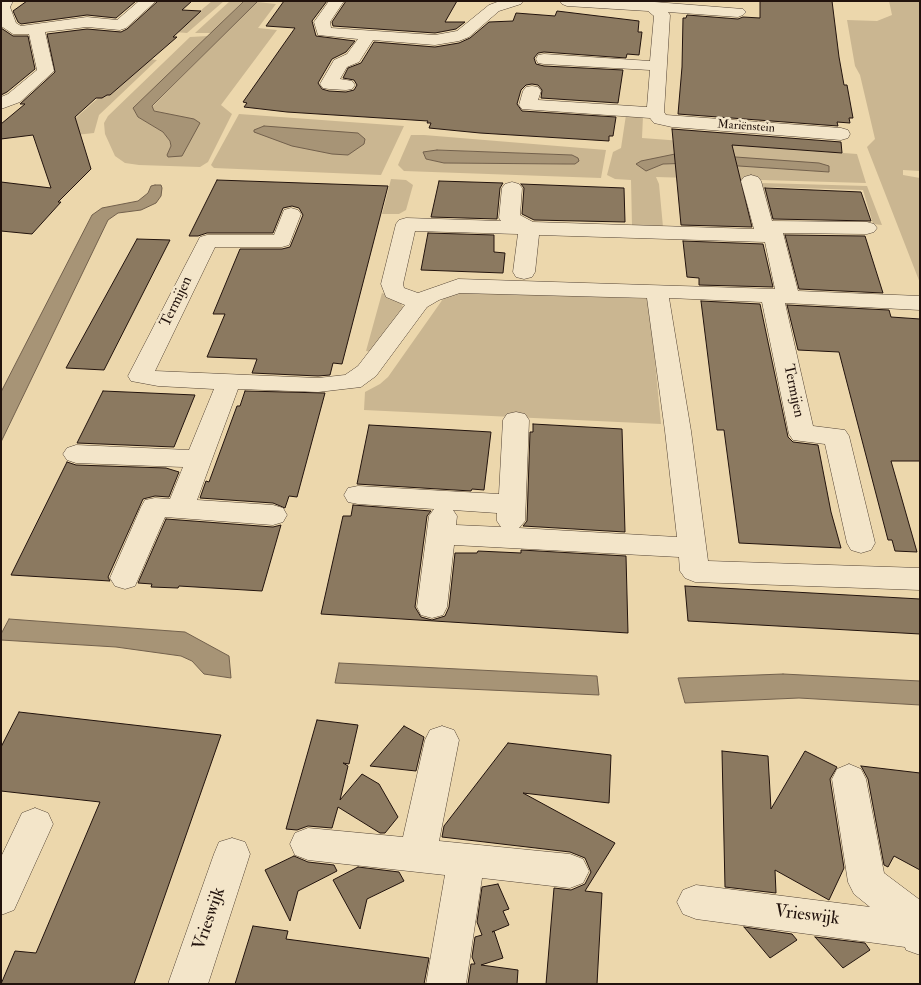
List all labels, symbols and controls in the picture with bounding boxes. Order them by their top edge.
street label: Mariënstein [717,118,775,136]
street label: Termijen [157,274,197,330]
street label: Termijen [779,363,807,419]
street label: Vrieswijk [189,885,231,953]
street label: Vrieswijk [773,901,841,931]

